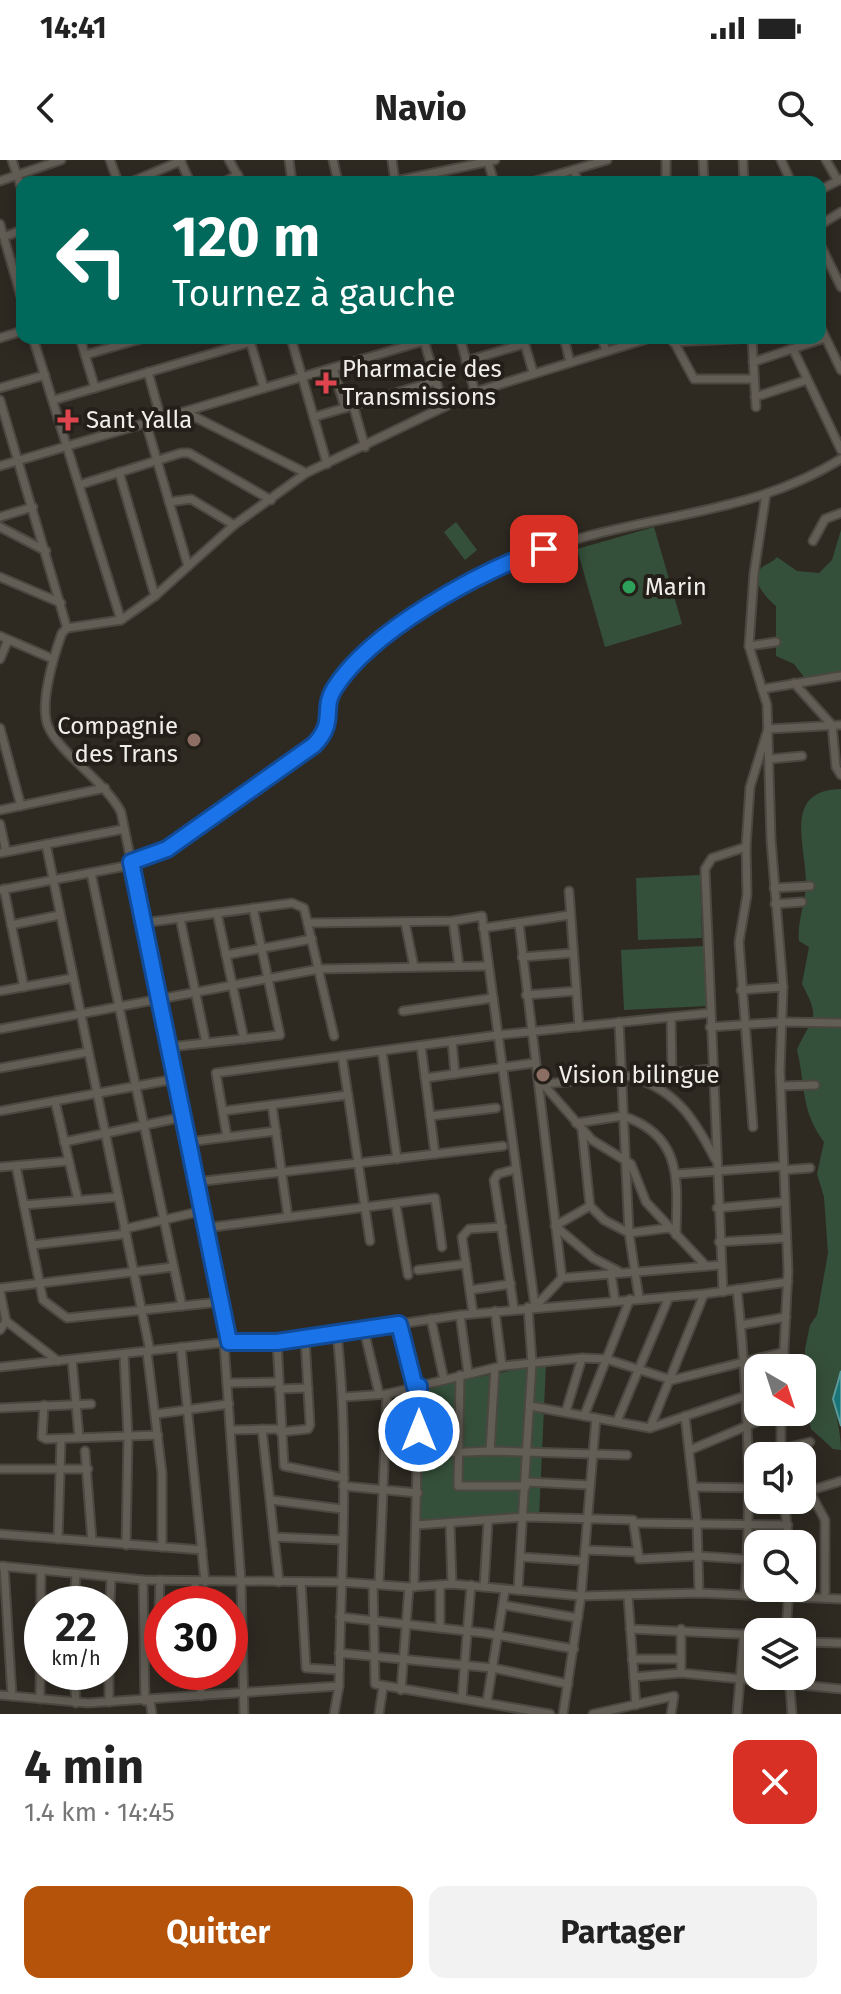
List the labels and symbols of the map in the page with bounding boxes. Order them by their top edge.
place label: Pharmacie des Transmissions [342,355,502,411]
marker: Pharmacie des Transmissions [317,374,335,392]
place label: Sant Yalla [86,406,192,434]
marker: Sant Yalla [57,409,79,431]
pin [510,515,578,583]
place label: Marin [645,573,707,601]
marker: Marin [620,578,638,596]
place label: Compagnie des Trans [57,712,178,768]
marker: Compagnie des Trans [185,731,203,749]
place label: Vision bilingue [559,1061,720,1089]
marker: Vision bilingue [534,1066,552,1084]
north arrow [744,1354,816,1426]
position arrow [377,1389,461,1473]
speed limit sign: 30 [144,1586,248,1690]

